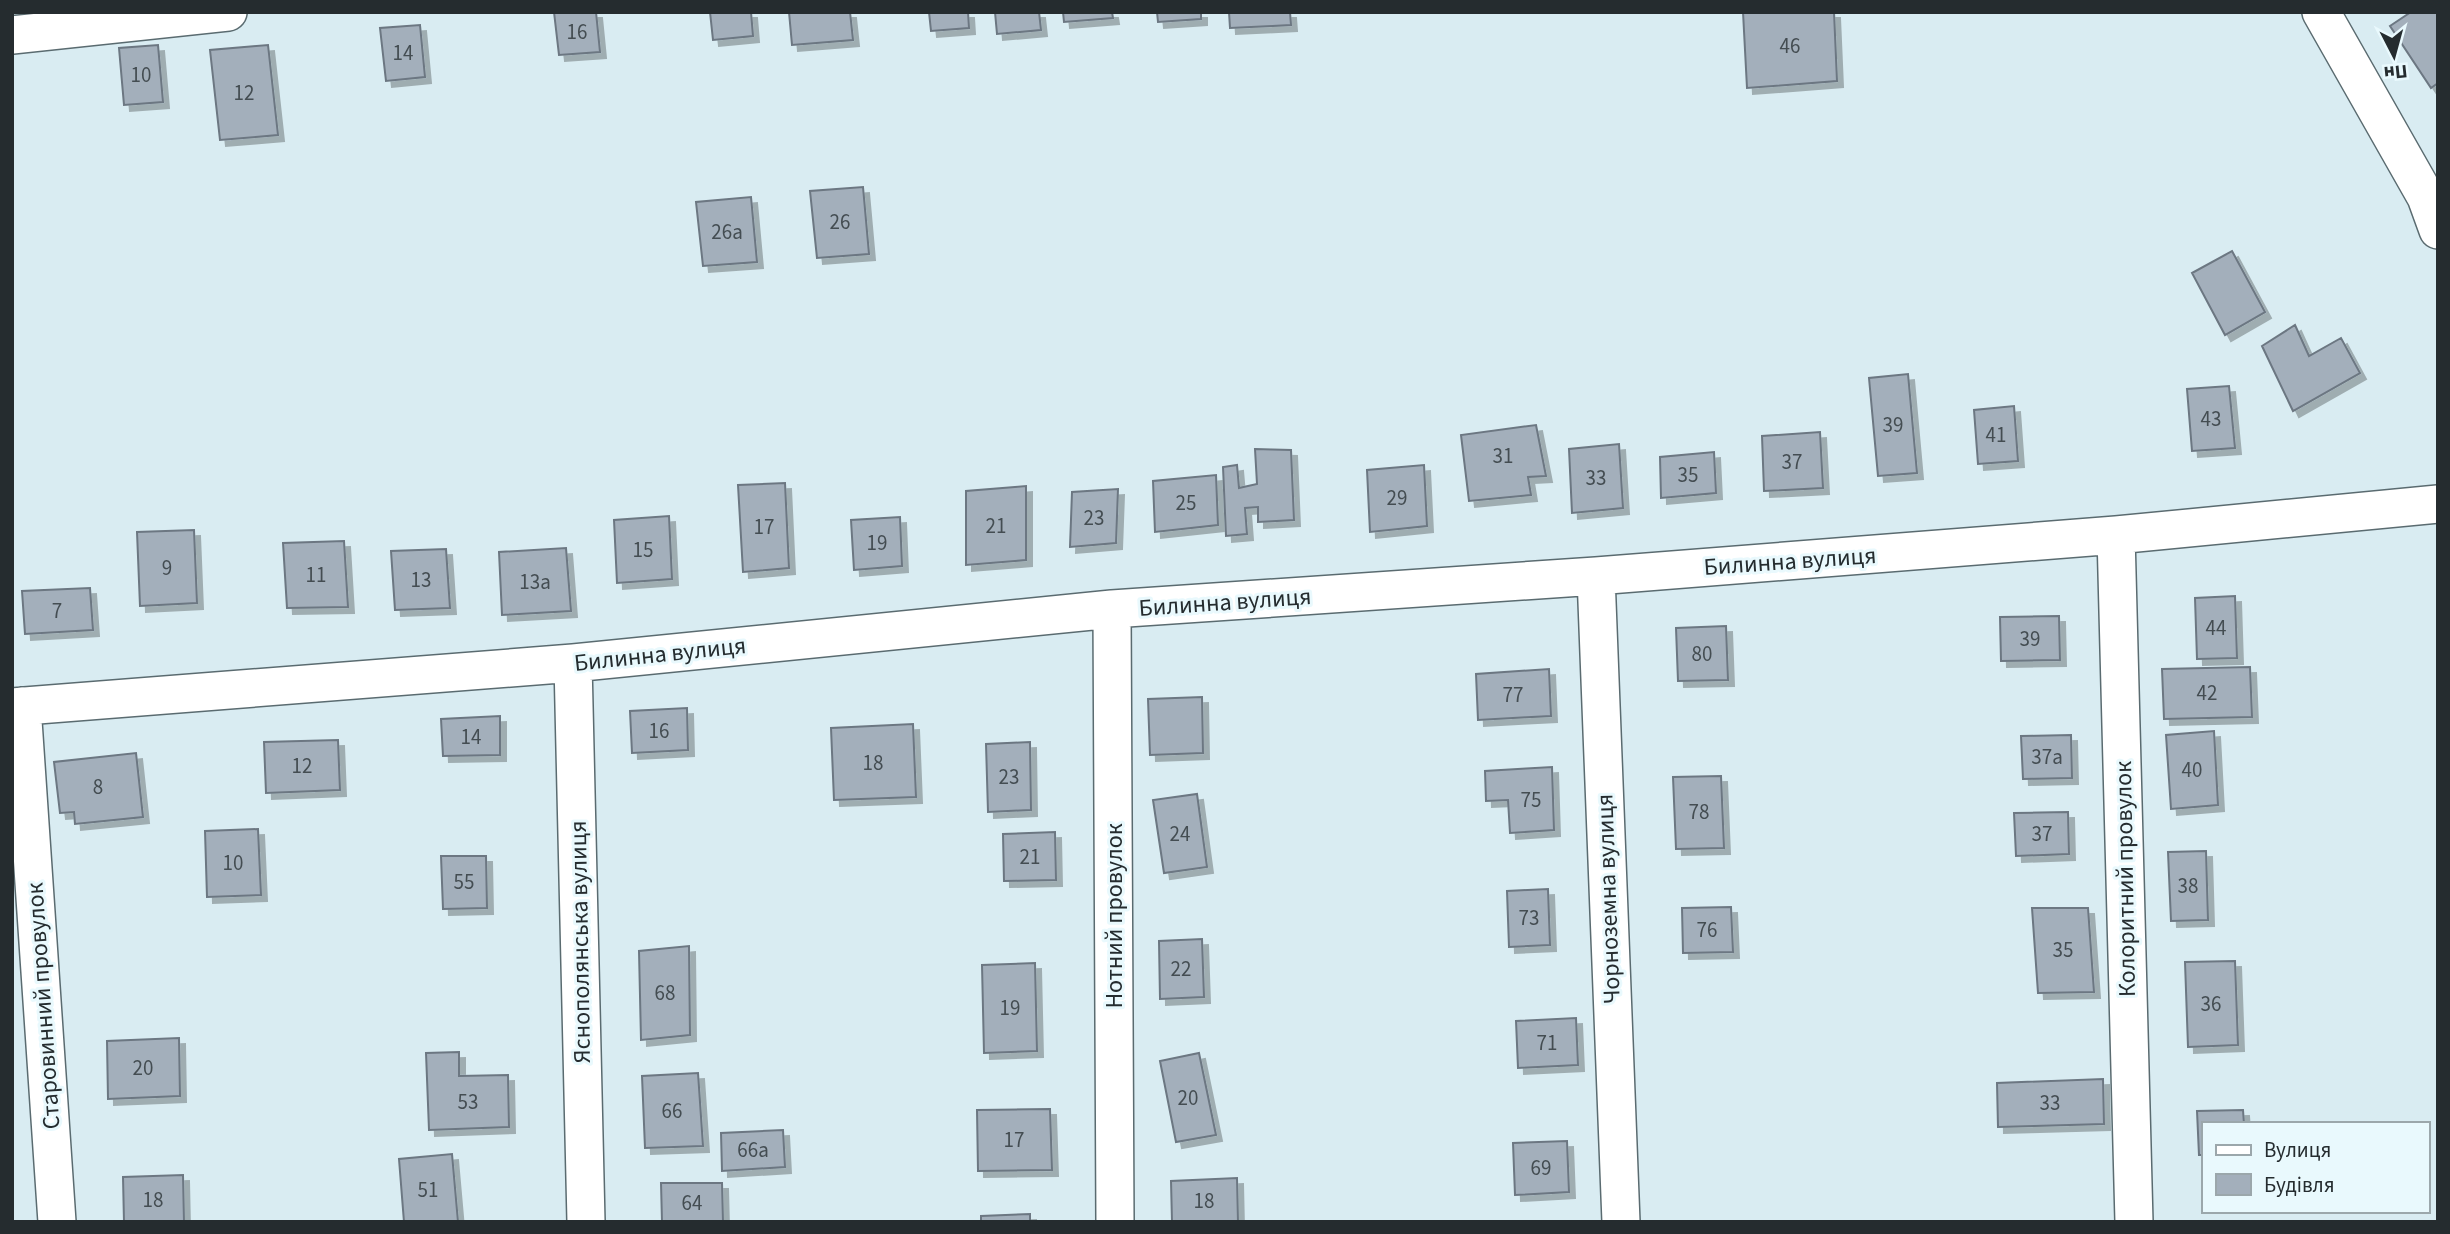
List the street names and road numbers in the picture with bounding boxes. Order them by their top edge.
street label: Билинна вулиця [1703,538,1877,585]
street label: Билинна вулиця [1138,579,1312,626]
street label: Билинна вулиця [572,628,748,681]
street label: Колоритний провулок [2106,761,2145,997]
street label: Чорноземна вулиця [1587,793,1630,1005]
street label: Яснополянська вулиця [561,820,600,1064]
street label: Нотний провулок [1097,823,1132,1009]
street label: Старовинний провулок [17,881,70,1130]

